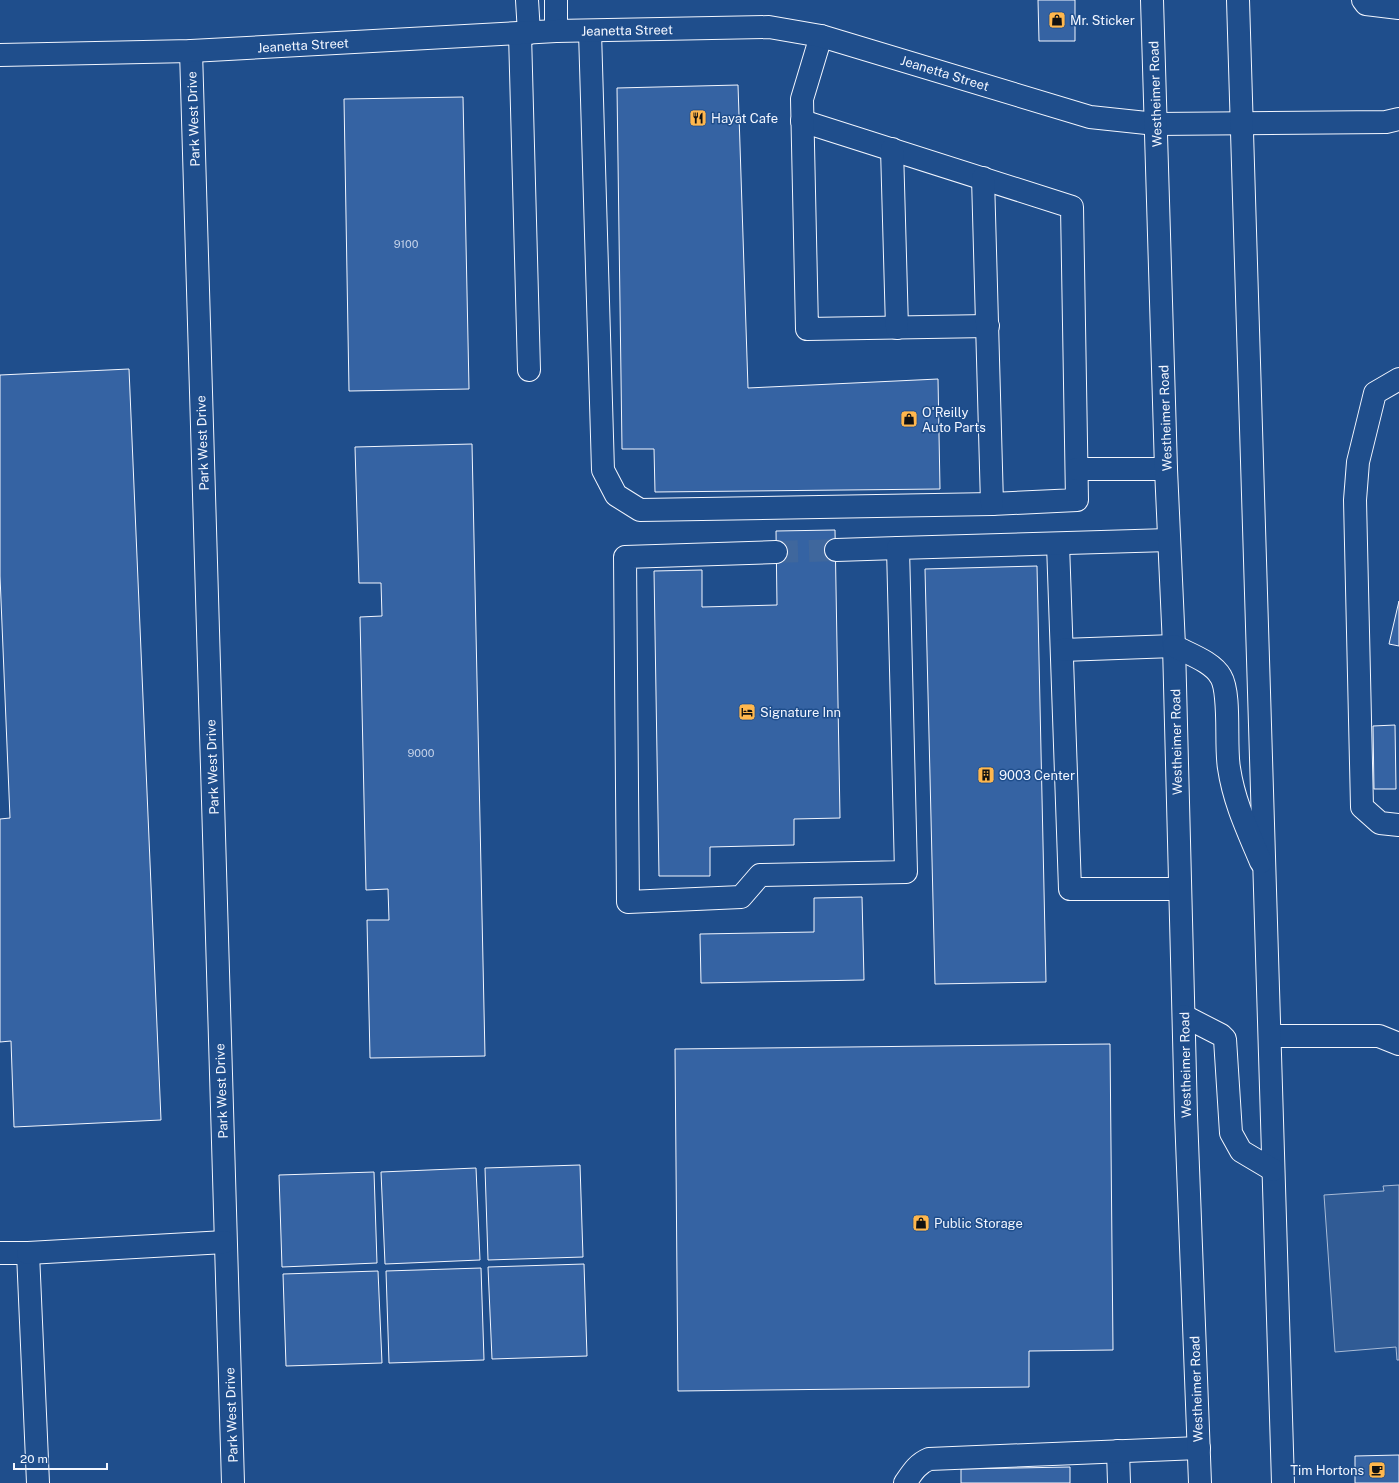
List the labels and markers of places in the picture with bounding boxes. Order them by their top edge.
shop icon: Mr. Sticker [1047,10,1067,30]
place label: Mr. Sticker [1070,13,1135,28]
restaurant icon: Hayat Cafe [688,108,708,128]
place label: Hayat Cafe [711,111,778,126]
place label: O'Reilly Auto Parts [922,405,986,435]
shop icon: O'Reilly Auto Parts [899,409,919,429]
hotel icon: Signature Inn [737,702,757,722]
place label: Signature Inn [760,705,841,720]
building icon: 9003 Center [976,765,996,785]
place label: 9003 Center [999,768,1075,783]
shop icon: Public Storage [911,1213,931,1233]
place label: Public Storage [934,1216,1023,1231]
cafe icon: Tim Hortons [1367,1460,1387,1480]
place label: Tim Hortons [1290,1463,1364,1478]

